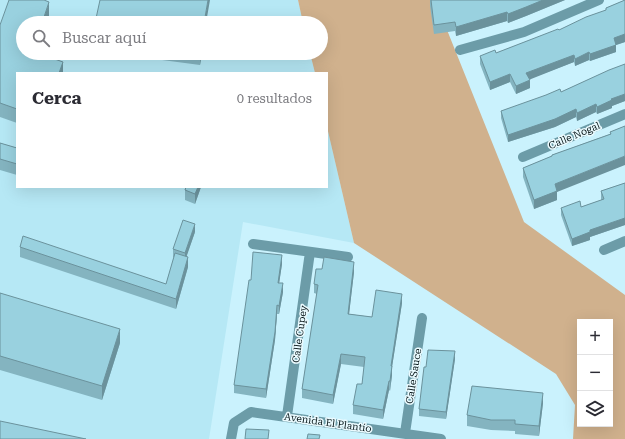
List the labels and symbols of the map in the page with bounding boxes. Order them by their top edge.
street label: Calle Nogal [547,120,602,151]
street label: Calle Cupey [290,304,309,364]
street label: Calle Sauce [404,347,423,404]
street label: Avenida El Plantío [284,411,372,434]

